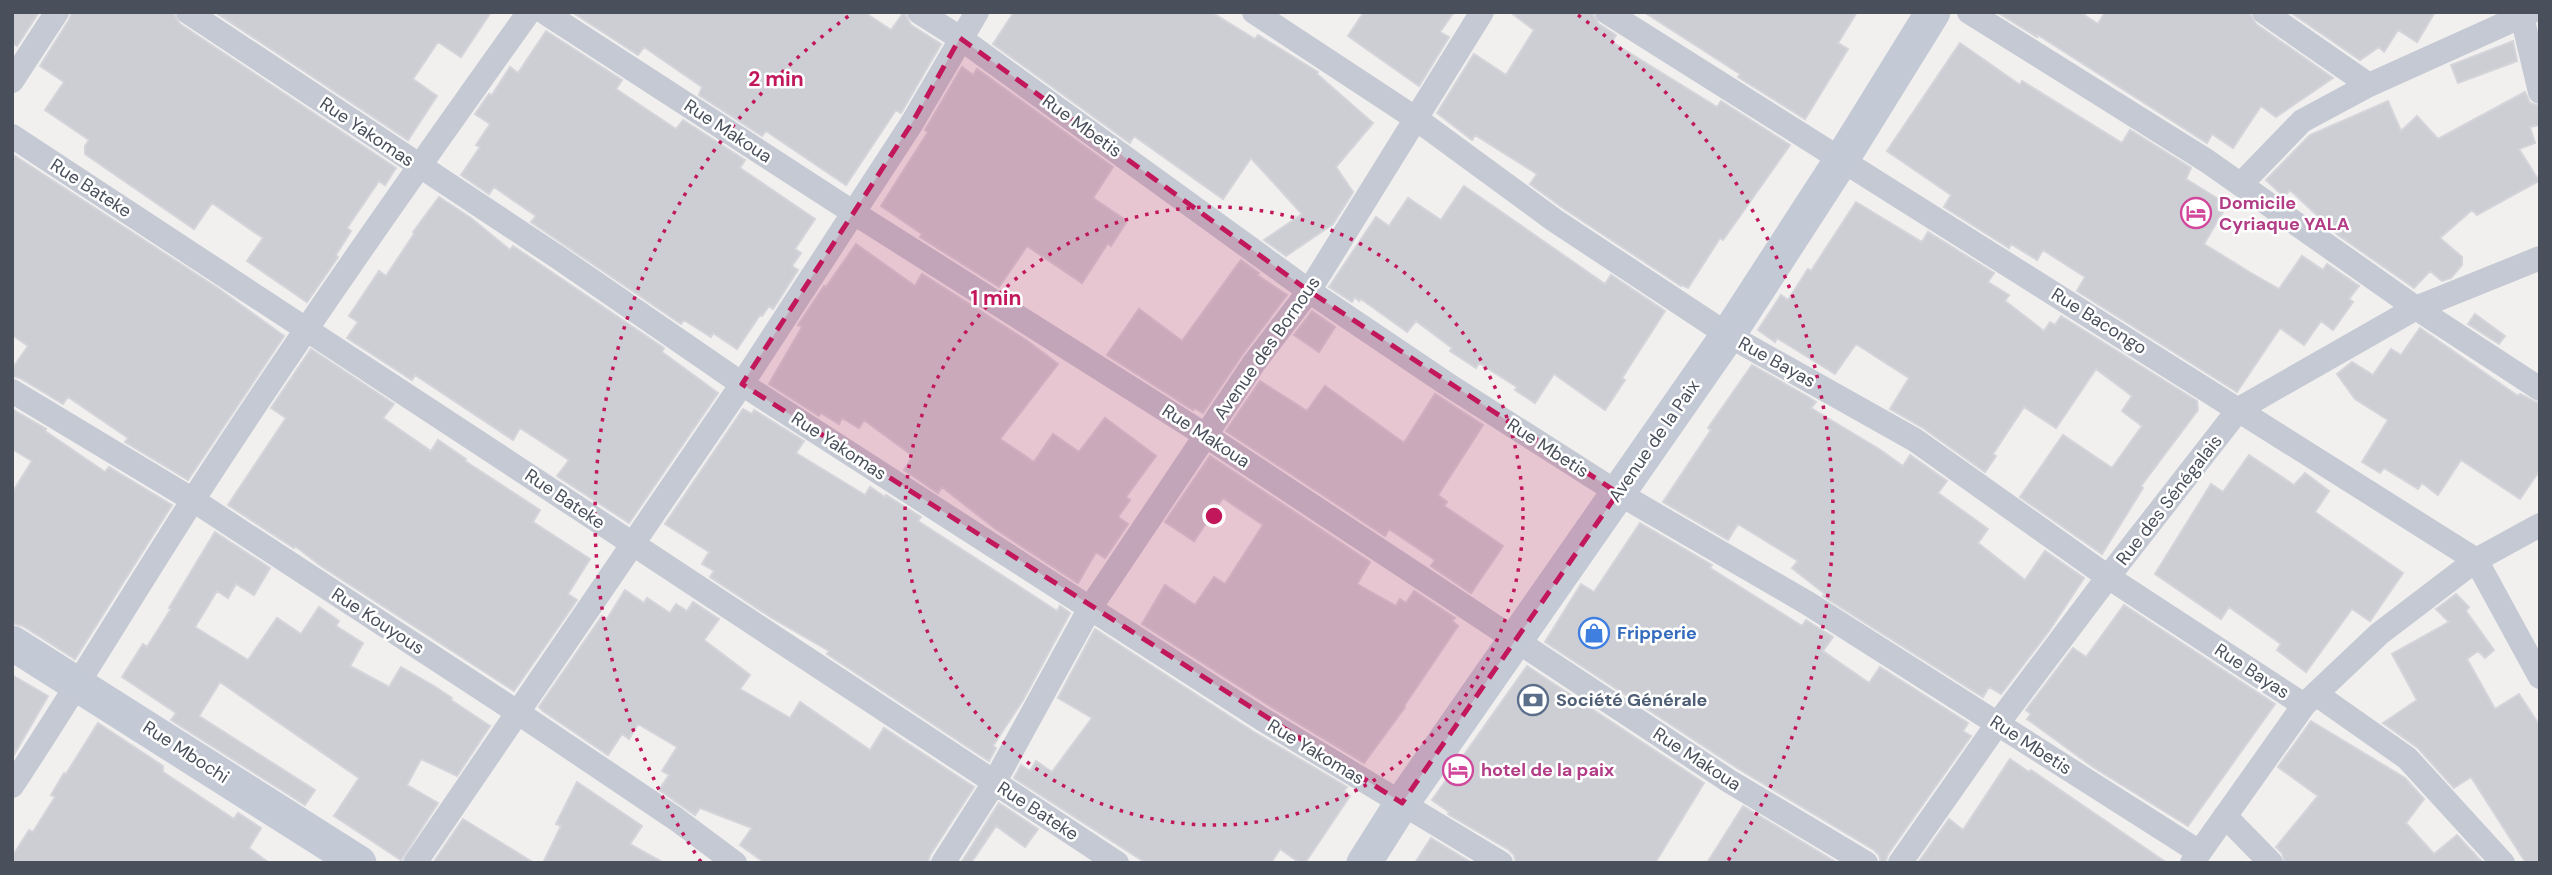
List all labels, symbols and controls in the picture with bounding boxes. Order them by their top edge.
text: 2 min [748,65,804,93]
street label: Rue Mbetis [1037,89,1127,163]
street label: Rue Yakomas [315,92,419,172]
street label: Rue Makoua [679,94,777,168]
street label: Rue Bateke [46,153,136,223]
place label: Domicile Cyriaque YALA [2219,191,2350,236]
hotel icon: Domicile Cyriaque YALA [2179,196,2213,230]
street label: Avenue des Bornous [1208,272,1326,424]
street label: Rue Bacongo [2047,282,2151,360]
text: 1 min [970,284,1022,312]
street label: Rue Bayas [1734,331,1820,393]
street label: Avenue de la Paix [1603,375,1705,507]
street label: Rue Makoua [1157,399,1255,473]
street label: Rue Yakomas [787,406,891,486]
street label: Rue Mbetis [1503,413,1593,483]
street label: Rue des Sénégalais [2110,430,2228,570]
street label: Rue Bateke [520,463,610,535]
centre of rings [1202,504,1226,528]
street label: Rue Kouyous [327,582,429,660]
shop icon: Fripperie [1577,616,1611,650]
place label: Fripperie [1617,621,1697,645]
street label: Rue Bayas [2210,638,2294,704]
bank icon: Société Générale [1516,683,1550,717]
place label: Société Générale [1556,688,1708,712]
street label: Rue Mbetis [1986,710,2076,780]
street label: Rue Yakomas [1263,714,1369,790]
street label: Rue Mbochi [138,715,234,789]
street label: Rue Makoua [1648,722,1746,796]
hotel icon: hotel de la paix [1441,753,1475,787]
place label: hotel de la paix [1481,758,1614,782]
street label: Rue Bateke [993,776,1083,846]

